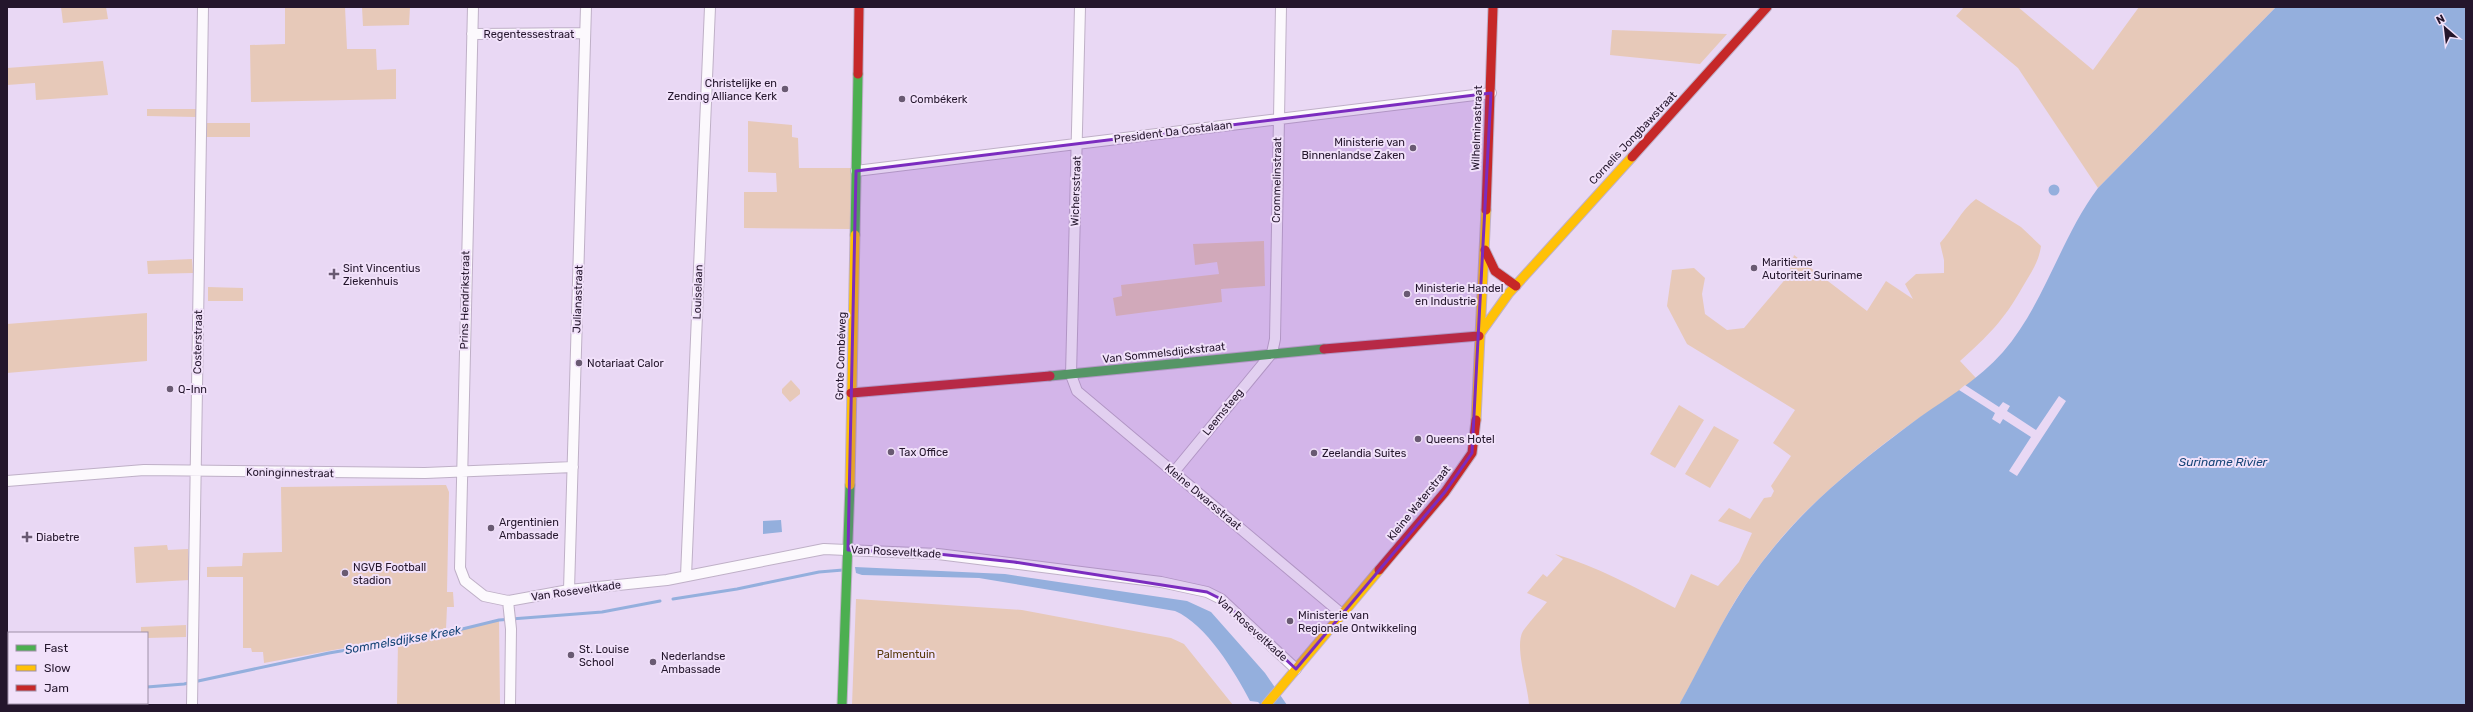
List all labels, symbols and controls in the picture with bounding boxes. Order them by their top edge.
north arrow [2425,8,2465,48]
text: N [2434,12,2447,27]
street label: Regentessestraat [484,28,575,41]
place label: Christelijke en Zending Alliance Kerk [668,77,777,103]
marker: Christelijke en Zending Alliance Kerk [780,84,790,94]
street label: Wilhelminastraat [1469,84,1485,171]
street label: Cornelis Jongbawstraat [1586,88,1680,187]
place label: Combékerk [910,93,968,106]
marker: Combékerk [897,94,907,104]
street label: President Da Costalaan [1113,118,1233,146]
street label: Crommelinstraat [1270,136,1284,223]
place label: Ministerie van Binnenlandse Zaken [1302,136,1405,162]
marker: Ministerie van Binnenlandse Zaken [1408,143,1418,153]
street label: Wichersstraat [1068,155,1084,227]
street label: Prins Hendrikstraat [458,250,472,350]
place label: Maritieme Autoriteit Suriname [1762,256,1862,282]
place label: Sint Vincentius Ziekenhuis [343,262,421,288]
marker: Maritieme Autoriteit Suriname [1749,263,1759,273]
street label: Julianastraat [570,264,586,333]
street label: Louiselaan [691,264,705,320]
marker: Sint Vincentius Ziekenhuis [328,268,340,280]
place label: Ministerie Handel en Industrie [1415,282,1503,308]
marker: Ministerie Handel en Industrie [1402,289,1412,299]
street label: Costerstraat [191,309,205,374]
street label: Grote Combéweg [833,312,849,400]
street label: Van Sommelsdijckstraat [1102,340,1227,366]
place label: Notariaat Calor [587,357,665,370]
marker: Notariaat Calor [574,358,584,368]
place label: Q-Inn [178,383,207,396]
marker: Q-Inn [165,384,175,394]
street label: Leemsteeg [1200,386,1246,438]
place label: Queens Hotel [1426,433,1495,446]
marker: Queens Hotel [1413,434,1423,444]
place label: Tax Office [899,446,948,459]
marker: Tax Office [886,447,896,457]
place label: Zeelandia Suites [1322,447,1407,460]
marker: Zeelandia Suites [1309,448,1319,458]
water label: Suriname Rivier [2179,455,2268,469]
street label: Kleine Dwarsstraat [1162,461,1245,533]
street label: Kleine Waterstraat [1385,462,1454,543]
street label: Koninginnestraat [246,466,335,480]
place label: Argentinien Ambassade [499,516,559,542]
marker: Argentinien Ambassade [486,523,496,533]
marker: Diabetre [21,531,33,543]
place label: Diabetre [36,531,80,544]
street label: Van Roseveltkade [851,543,941,561]
place label: NGVB Football stadion [353,561,426,587]
marker: NGVB Football stadion [340,568,350,578]
street label: Van Roseveltkade [530,578,622,604]
street label: Van Roseveltkade [1214,594,1290,664]
place label: Ministerie van Regionale Ontwikkeling [1298,609,1417,635]
marker: Ministerie van Regionale Ontwikkeling [1285,616,1295,626]
water label: Sommelsdijkse Kreek [344,623,463,657]
legend [8,632,148,704]
text: Fast [44,641,68,655]
place label: St. Louise School [579,643,629,669]
park label: Palmentuin [877,648,935,661]
marker: St. Louise School [566,650,576,660]
place label: Nederlandse Ambassade [661,650,725,676]
marker: Nederlandse Ambassade [648,657,658,667]
text: Slow [44,661,71,675]
text: Jam [44,681,69,695]

